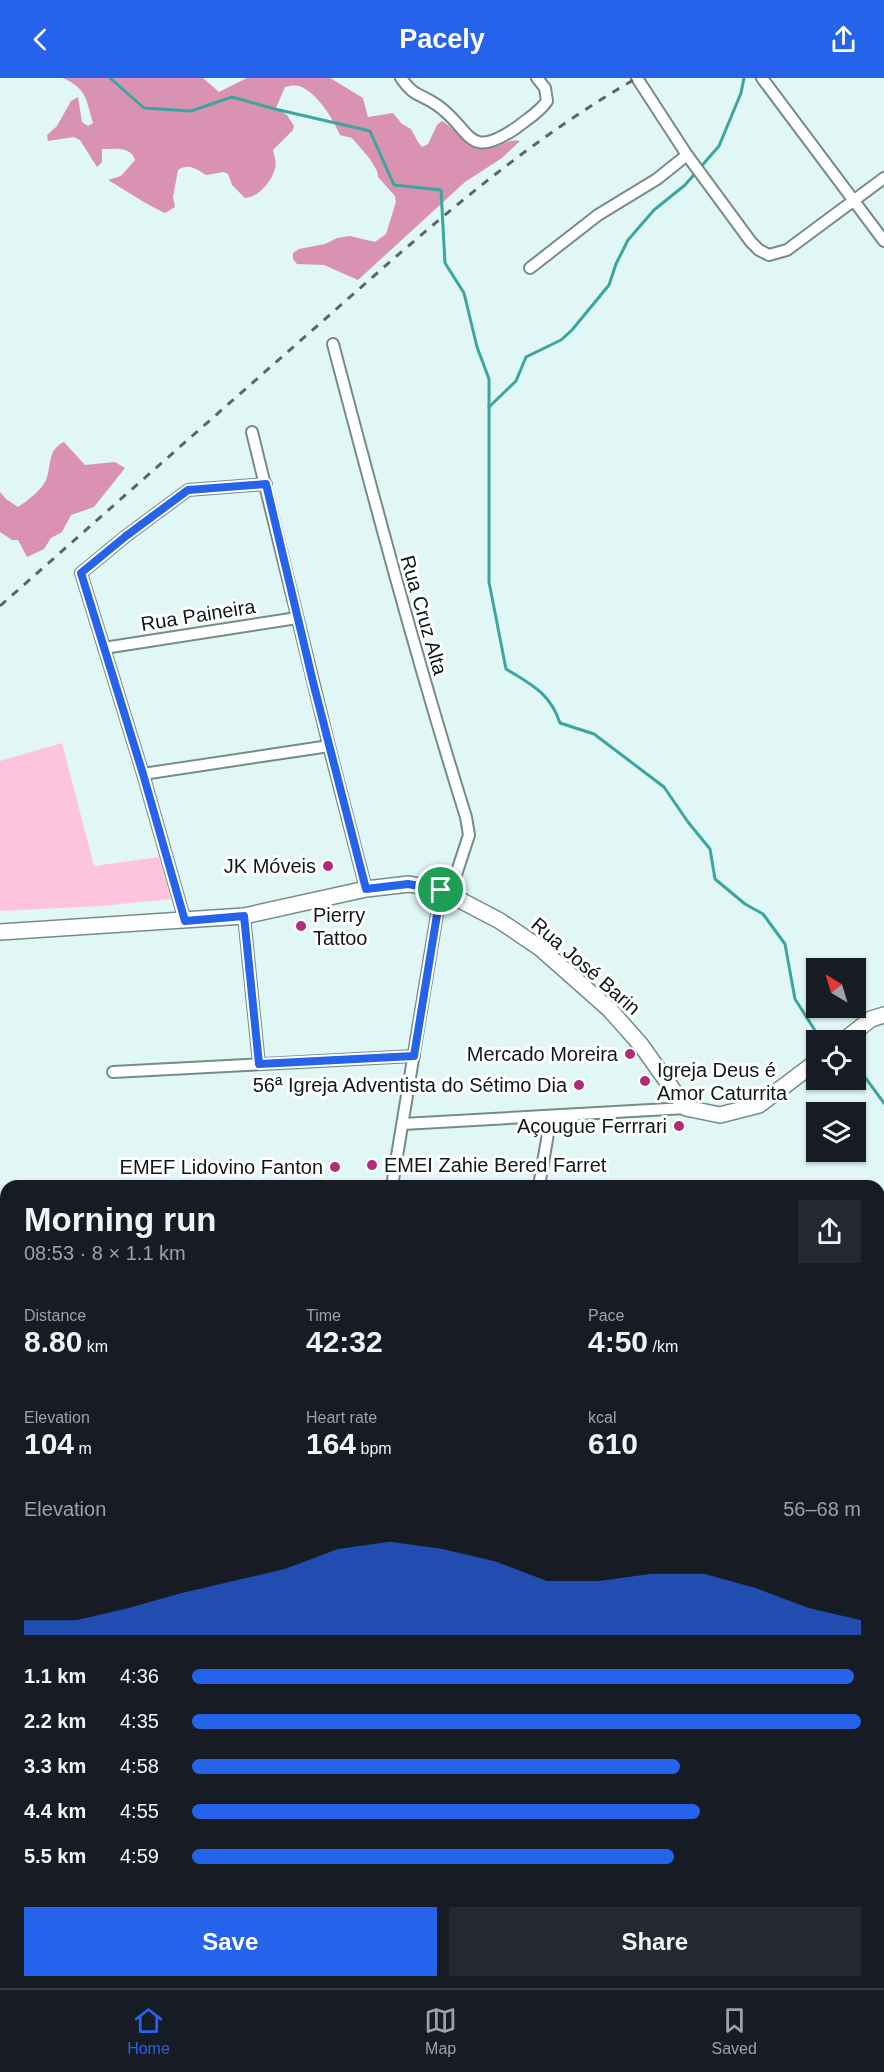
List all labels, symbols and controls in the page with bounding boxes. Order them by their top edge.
icon: back [24,23,57,56]
icon: share [827,23,860,56]
text: Pacely [399,24,485,54]
street label: Rua Cruz Alta [396,553,452,678]
street label: Rua Paineira [139,595,258,635]
place label: JK Móveis [224,855,316,877]
marker: JK Móveis [321,859,335,873]
pin [415,864,466,915]
icon: arrive [424,873,457,906]
place label: Pierry Tattoo [313,904,367,949]
street label: Rua José Barin [527,913,645,1019]
marker: Pierry Tattoo [294,919,308,933]
north arrow [806,958,866,1018]
map controls [806,958,866,1162]
button: locate [806,1030,866,1090]
place label: Mercado Moreira [467,1043,619,1065]
marker: Mercado Moreira [623,1047,637,1061]
place label: Igreja Deus é Amor Caturrita [657,1059,788,1104]
place label: 56ª Igreja Adventista do Sétimo Dia [253,1074,568,1096]
marker: Igreja Deus é Amor Caturrita [638,1074,652,1088]
marker: 56ª Igreja Adventista do Sétimo Dia [572,1078,586,1092]
button: layers [806,1102,866,1162]
place label: Açougue Ferrrari [517,1115,667,1137]
marker: Açougue Ferrrari [672,1119,686,1133]
place label: EMEI Zahie Bered Farret [384,1154,607,1176]
place label: EMEF Lidovino Fanton [120,1156,323,1178]
marker: EMEI Zahie Bered Farret [365,1158,379,1172]
marker: EMEF Lidovino Fanton [328,1160,342,1174]
button: share [798,1200,861,1263]
text: Morning run [24,1201,216,1238]
text: 08:53 · 8 × 1.1 km [24,1242,186,1264]
text: Distance [24,1307,86,1324]
text: Time [306,1307,341,1324]
text: Pace [588,1307,624,1324]
text: 8.80 [24,1325,82,1358]
text: 42:32 [306,1325,383,1358]
text: 4:50 [588,1325,648,1358]
text: km [82,1338,108,1355]
text: /km [648,1338,678,1355]
text: Elevation [24,1409,90,1426]
text: Heart rate [306,1409,377,1426]
text: kcal [588,1409,616,1426]
text: 104 [24,1427,74,1460]
text: 164 [306,1427,356,1460]
text: 610 [588,1427,638,1460]
text: m [74,1440,92,1457]
text: bpm [356,1440,392,1457]
text: Elevation [24,1498,106,1520]
text: 56–68 m [783,1498,861,1520]
text: 1.1 km [24,1665,86,1687]
text: 4:36 [120,1665,159,1687]
text: 2.2 km [24,1710,86,1732]
text: 4:35 [120,1710,159,1732]
text: 3.3 km [24,1755,86,1777]
text: 4:58 [120,1755,159,1777]
text: 4.4 km [24,1800,86,1822]
text: 4:55 [120,1800,159,1822]
text: 5.5 km [24,1845,86,1867]
text: 4:59 [120,1845,159,1867]
button: Save [24,1907,437,1976]
button: Share [449,1907,861,1976]
tab: Home [127,2004,170,2058]
tab: Map [424,2004,457,2058]
tab: Saved [711,2004,757,2058]

